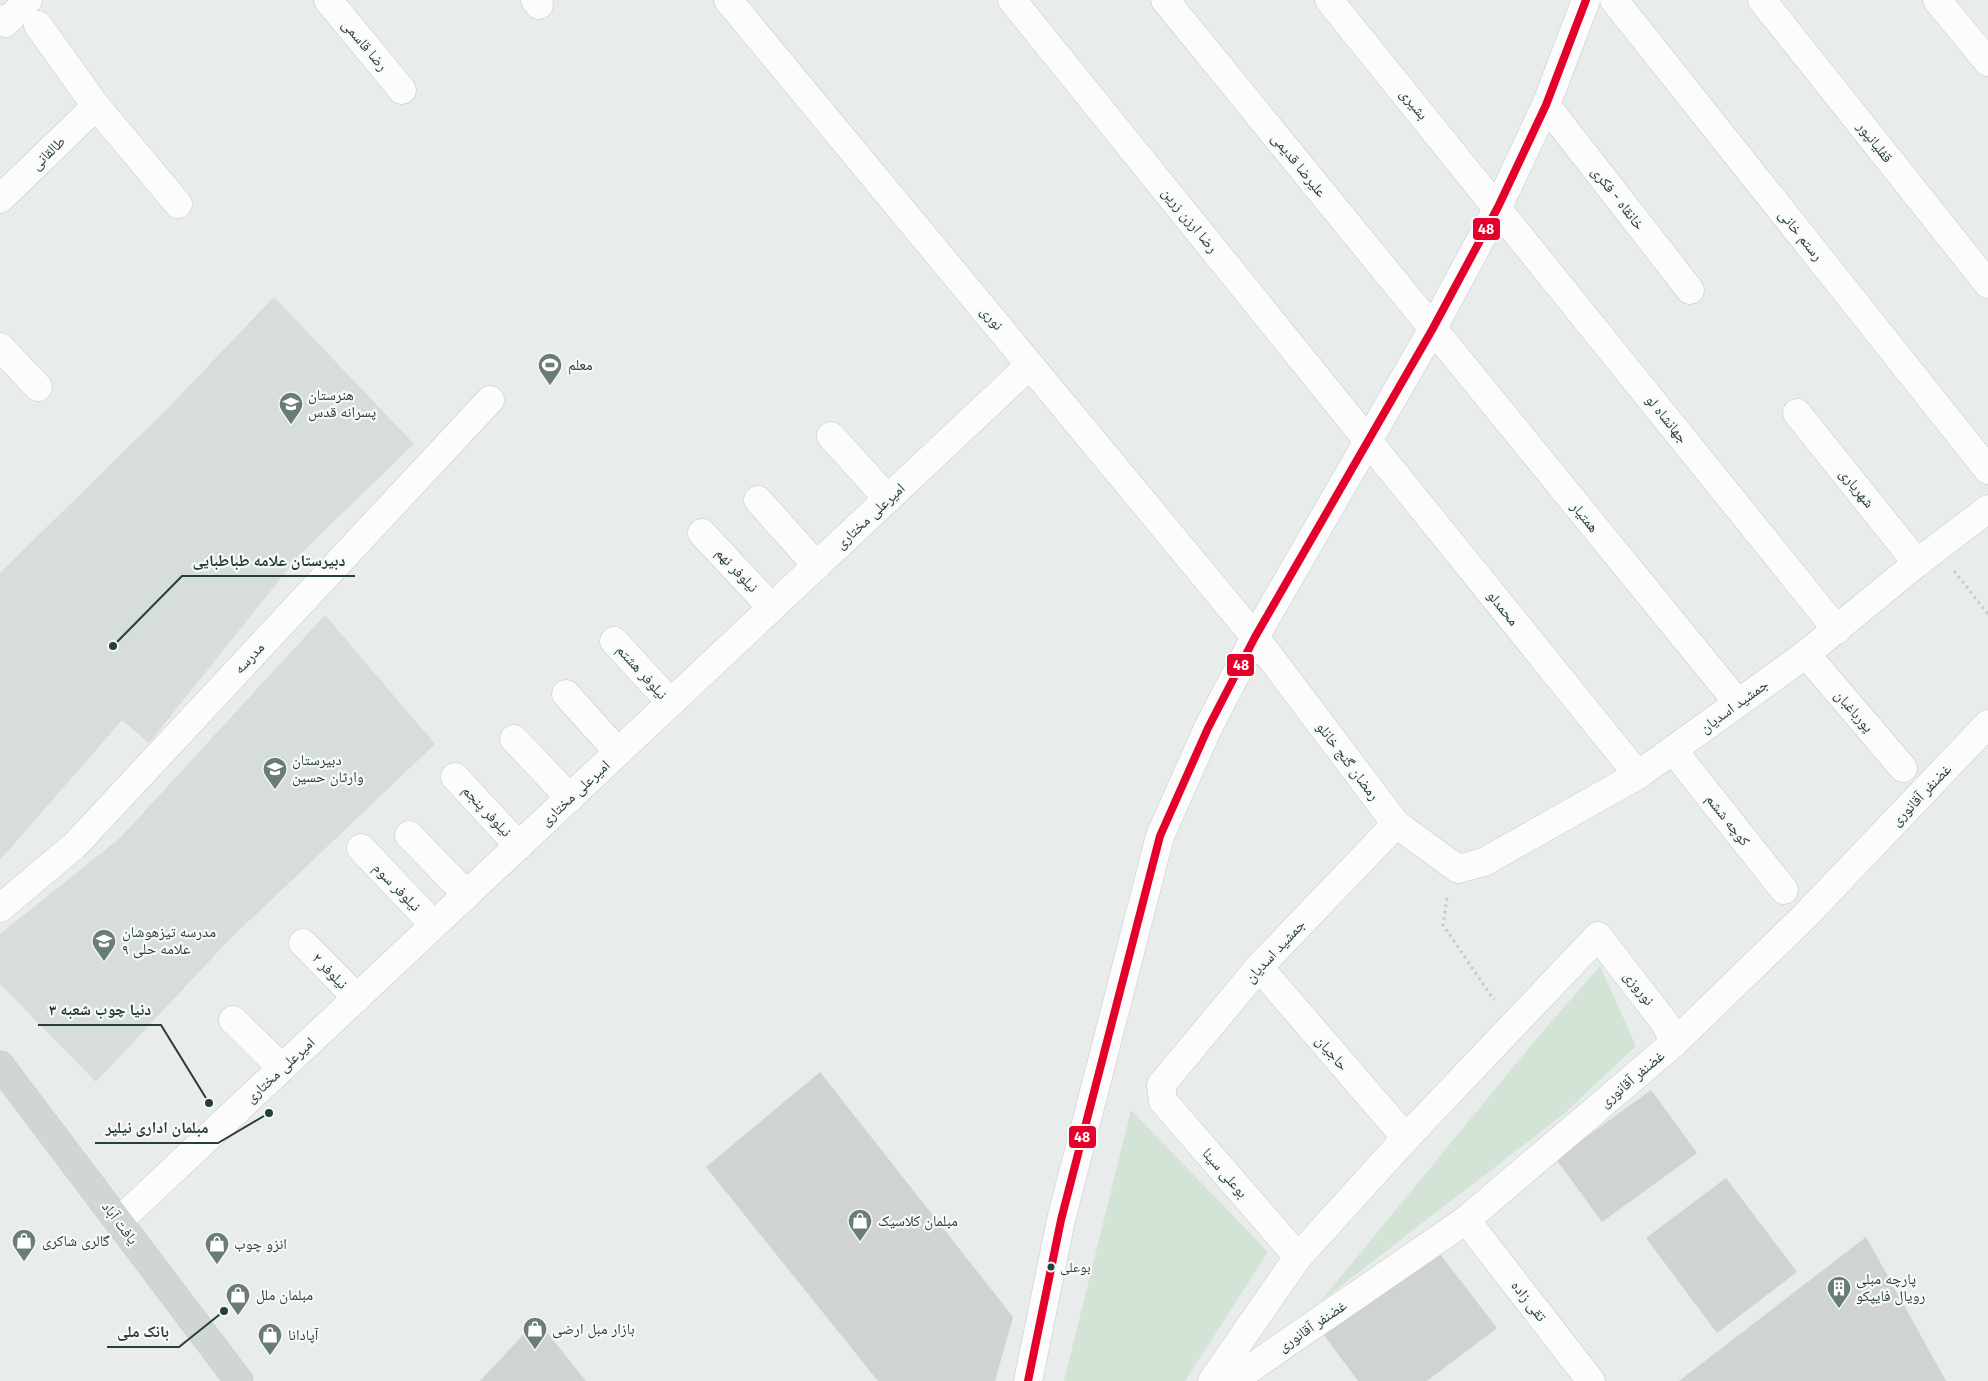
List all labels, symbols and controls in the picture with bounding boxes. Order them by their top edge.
street label: رضا قاسمی [337,16,392,75]
street label: بشیری [1395,85,1432,124]
street label: قفلیانپور [1853,117,1897,166]
street label: علیرضا قدیمی [1267,129,1331,202]
street label: طالقانی [27,132,70,174]
street label: خانقاه - فکری [1587,163,1649,234]
street label: رضا ارزن زرین [1157,184,1222,257]
street label: رستم خانی [1774,206,1827,265]
line badge: 48 [1472,217,1501,241]
text: 48 [1478,221,1494,238]
street label: نوری [976,302,1007,334]
sports icon: معلم [537,352,563,386]
place label: معلم [568,356,593,375]
place label: هنرستان پسرانه قدس [308,386,376,422]
school or university icon: هنرستان پسرانه قدس [278,391,304,425]
street label: جهانشاه لو [1642,391,1692,447]
street label: شهریاری [1835,465,1878,512]
street label: امیرعلی مختاری [831,479,909,553]
street label: همتیار [1567,497,1603,536]
street label: نیلوفر نهم [711,544,762,597]
callout: دبیرستان علامه طباطبایی [182,545,355,576]
text: دبیرستان علامه طباطبایی [193,551,345,570]
street label: محمدلو [1483,587,1523,629]
street label: مدرسه [230,638,268,677]
street label: نیلوفر هشتم [612,641,671,704]
line badge: 48 [1226,653,1255,677]
text: 48 [1233,657,1249,674]
street label: جمشید اسدیان [1696,675,1773,738]
street label: پورباغبان [1830,686,1877,737]
street label: رمضان گنج خانلو [1312,718,1383,805]
place label: دبیرستان وارثان حسین [292,751,364,787]
school or university icon: دبیرستان وارثان حسین [262,756,288,790]
street label: امیرعلی مختاری [536,756,614,830]
street label: غضنفر آقانوری [1887,760,1956,830]
street label: نیلوفر پنجم [458,781,515,841]
street label: کوچه ششم [1701,790,1754,850]
street label: نیلوفر سوم [369,859,425,916]
street label: جمشید اسدیان [1241,915,1310,987]
place label: مدرسه تیزهوشان علامه حلی ۹ [122,923,216,959]
school or university icon: مدرسه تیزهوشان علامه حلی ۹ [91,928,117,962]
street label: نیلوفر ۲ [308,949,352,993]
street label: نوروزی [1619,967,1658,1010]
callout: دنیا چوب شعبه ۳ [38,994,161,1025]
text: دنیا چوب شعبه ۳ [49,1000,151,1019]
street label: حاجیان [1311,1032,1352,1075]
street label: امیرعلی مختاری [241,1033,319,1107]
street label: غضنفر آقانوری [1596,1046,1669,1112]
callout: مبلمان اداری نیلپر [95,1112,218,1143]
text: مبلمان اداری نیلپر [104,1118,209,1137]
line badge: 48 [1068,1125,1097,1149]
text: 48 [1074,1129,1090,1146]
street label: بوعلی سینا [1198,1144,1252,1202]
street label: یافت آباد [98,1198,142,1248]
shop icon: مبلمان کلاسیک [847,1208,873,1242]
place label: مبلمان کلاسیک [878,1212,958,1231]
shop icon: گالری شاکری [11,1228,37,1262]
shop icon: انزو چوب [204,1231,230,1265]
place label: گالری شاکری [42,1232,110,1251]
place label: انزو چوب [234,1235,287,1253]
place label: بوعلی [1060,1259,1091,1276]
marker: بوعلی [1046,1262,1056,1272]
place label: پارچه مبلی رویال فایپکو [1856,1270,1925,1306]
building icon: پارچه مبلی رویال فایپکو [1826,1275,1852,1309]
street label: تقی زاده [1507,1277,1551,1326]
shop icon: مبلمان ملل [225,1282,251,1316]
place label: مبلمان ملل [256,1286,313,1305]
street label: غضنفر آقانوری [1274,1296,1351,1356]
callout: بانک ملی [107,1316,179,1347]
shop icon: بازار مبل ارضی [522,1316,548,1350]
place label: بازار مبل ارضی [552,1320,635,1339]
text: بانک ملی [117,1322,169,1341]
shop icon: آپادانا [257,1322,283,1356]
place label: آپادانا [288,1326,319,1344]

